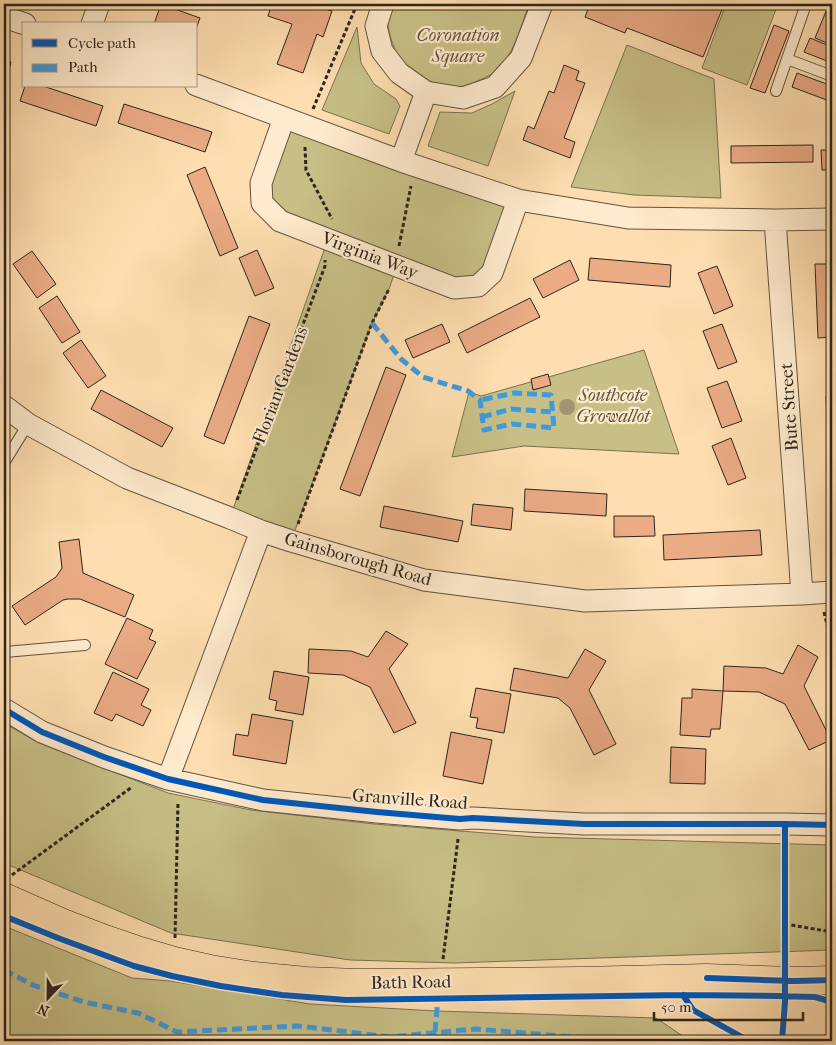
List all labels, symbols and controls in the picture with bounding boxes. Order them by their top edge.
legend [22,22,198,88]
park label: Coronation Square [416,25,500,67]
text: Cycle path [68,34,136,52]
text: Path [68,58,98,76]
street label: Virginia Way [318,227,422,284]
street label: Florian Gardens [249,323,313,447]
street label: Bute Street [776,362,803,452]
park label: Southcote Growallot [576,385,651,427]
street label: Gainsborough Road [282,528,434,591]
street label: Granville Road [351,785,469,814]
street label: Bath Road [371,971,452,994]
north arrow [22,972,72,1022]
scale bar [654,990,802,1022]
text: 50 m [661,998,692,1016]
text: N [35,1000,51,1019]

